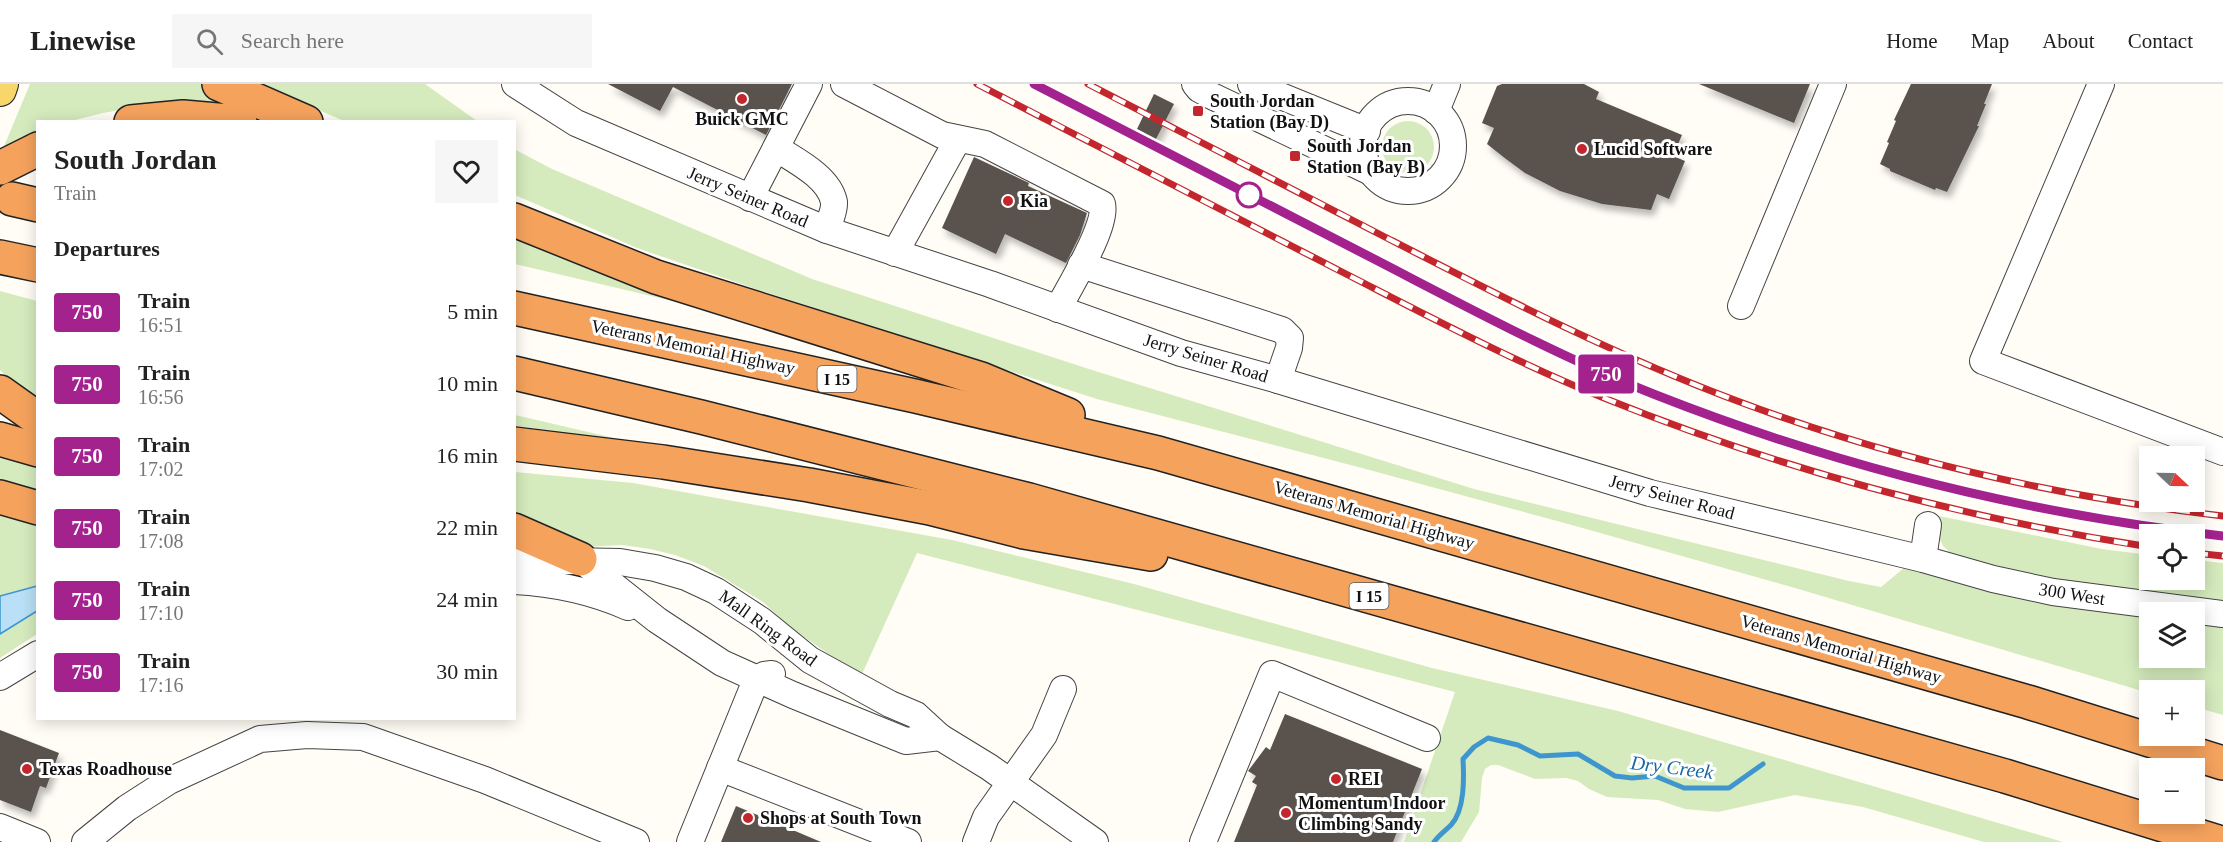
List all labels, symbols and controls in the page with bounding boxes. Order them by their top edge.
search box [172,14,592,68]
text: Linewise [30,25,136,56]
icon: search [193,25,226,58]
text: Search here [241,28,344,53]
text: Home [1886,29,1938,53]
text: Map [1971,29,2009,53]
text: About [2042,29,2095,53]
text: Contact [2128,29,2193,53]
place label: South Jordan Station (Bay D) [1210,91,1329,133]
marker: Buick GMC [735,92,749,106]
marker: South Jordan Station (Bay D) [1191,104,1205,118]
place label: Buick GMC [695,109,789,129]
place label: South Jordan Station (Bay B) [1307,136,1425,178]
place label: Lucid Software [1594,139,1712,159]
button: heart [435,140,498,203]
marker: Lucid Software [1575,142,1589,156]
text: South Jordan [54,144,217,175]
marker: South Jordan Station (Bay B) [1288,149,1302,163]
street label: Jerry Seiner Road [685,163,811,231]
text: Train [54,182,97,204]
unlabelled marker [1236,182,1262,208]
place label: Kia [1020,191,1048,211]
marker: Kia [1001,194,1015,208]
text: Departures [54,236,160,261]
text: Train [138,288,190,313]
text: 5 min [447,299,498,324]
text: 750 [71,300,103,324]
text: 16:51 [138,314,184,336]
street label: Veterans Memorial Highway [589,316,797,378]
street label: Jerry Seiner Road [1141,330,1271,386]
line badge: 750 [1572,354,1640,394]
text: Train [138,360,190,385]
text: 750 [1590,362,1622,386]
road number: I 15 [818,366,856,392]
text: 10 min [436,371,498,396]
text: 750 [71,372,103,396]
text: 16:56 [138,386,184,408]
text: Train [138,432,190,457]
text: 16 min [436,443,498,468]
text: 750 [71,444,103,468]
north arrow [2139,446,2205,512]
map controls [2139,446,2205,824]
text: 17:02 [138,458,184,480]
street label: Jerry Seiner Road [1607,471,1737,523]
street label: Veterans Memorial Highway [1271,477,1477,553]
text: Train [138,504,190,529]
text: 22 min [436,515,498,540]
text: 750 [71,516,103,540]
button: locate [2139,524,2205,590]
text: 17:08 [138,530,184,552]
text: Train [138,576,190,601]
street label: 300 West [2037,579,2107,609]
road number: I 15 [1350,583,1388,609]
street label: Mall Ring Road [715,586,821,670]
text: 24 min [436,587,498,612]
text: 750 [71,588,103,612]
text: 17:10 [138,602,184,624]
button: layers [2139,602,2205,668]
street label: Veterans Memorial Highway [1738,611,1944,687]
text: Train [138,648,190,673]
text: 30 min [436,659,498,684]
text: 750 [71,660,103,684]
text: 17:16 [138,674,184,696]
button: + [2139,680,2205,746]
water label: Dry Creek [1628,751,1716,784]
button: − [2139,758,2205,824]
place label: Texas Roadhouse [39,759,172,779]
marker: Texas Roadhouse [20,762,34,776]
place label: REI [1348,769,1380,789]
marker: REI [1329,772,1343,786]
place label: Momentum Indoor Climbing Sandy [1298,793,1446,834]
marker: Momentum Indoor Climbing Sandy [1279,806,1293,820]
place label: Shops at South Town [760,808,922,828]
marker: Shops at South Town [741,811,755,825]

